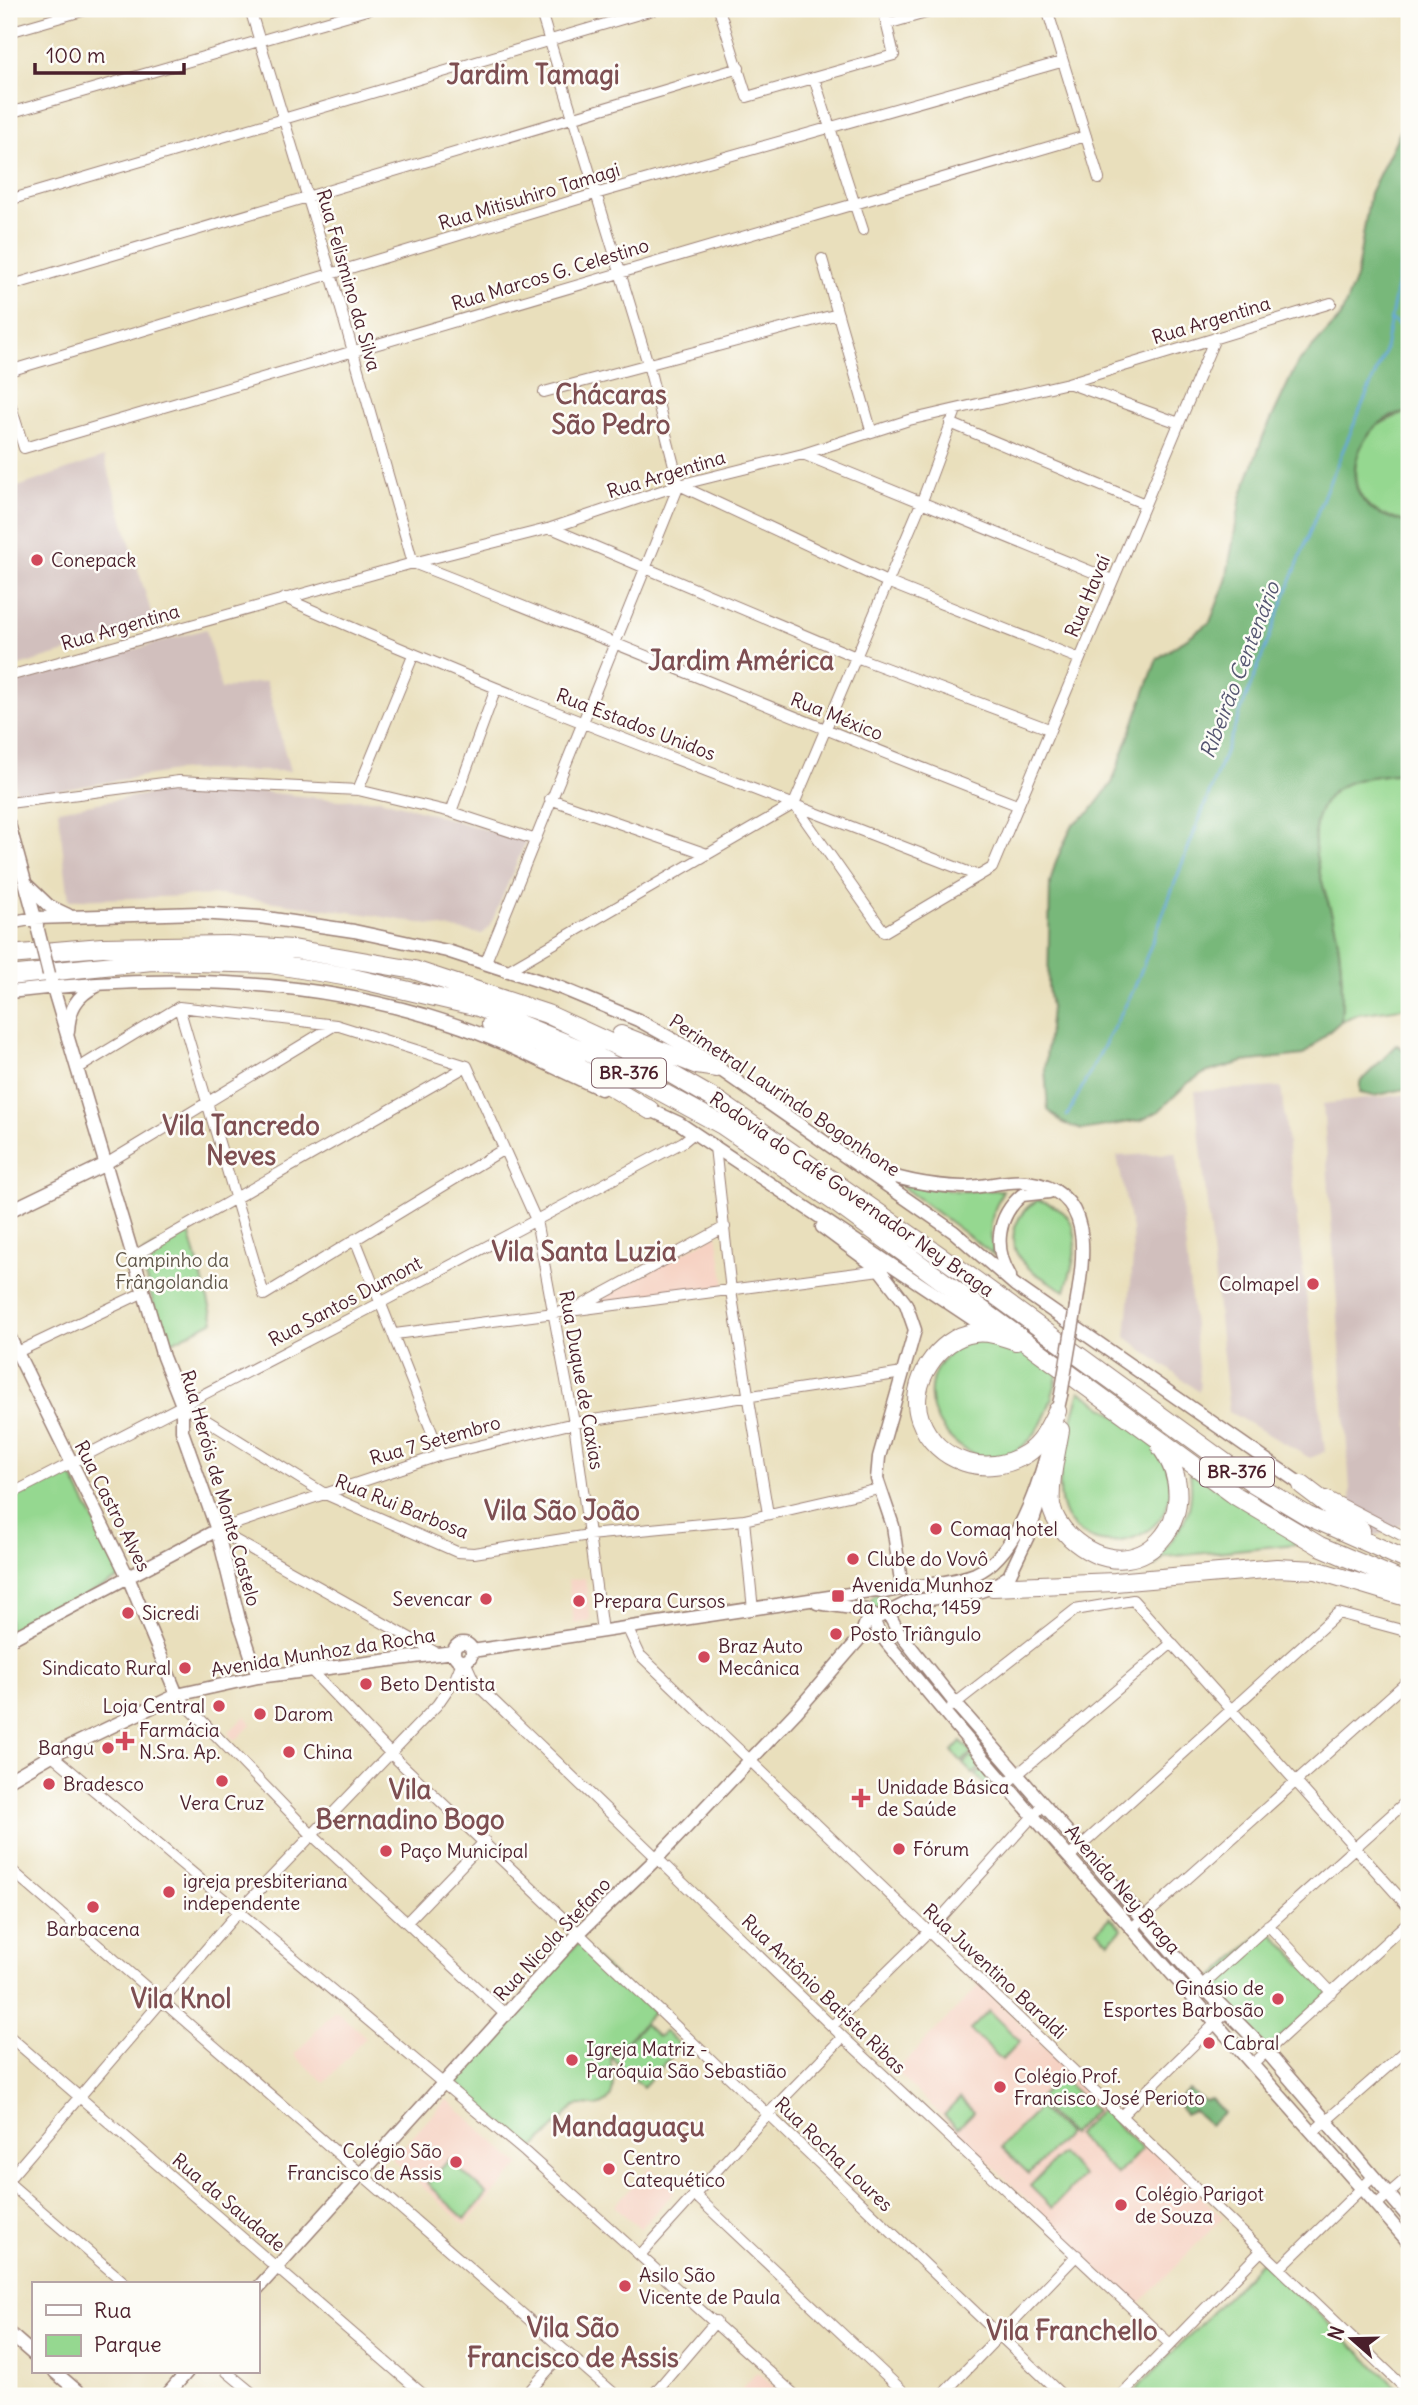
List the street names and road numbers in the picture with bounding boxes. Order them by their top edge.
street label: Rua Mitisuhiro Tamagi [436,157,622,235]
street label: Rua Felismino da Silva [312,186,387,374]
street label: Rua Marcos G. Celestino [448,233,652,315]
street label: Rua Argentina [1149,291,1273,349]
street label: Rua Argentina [604,445,728,503]
street label: Rua Havaí [1059,551,1115,641]
street label: Rua Argentina [58,599,182,655]
street label: Rua Estados Unidos [553,683,719,765]
street label: Rua México [787,687,887,745]
street label: Perimetral Laurindo Bogonhone [665,1009,905,1181]
road number: BR-376 [592,1058,666,1088]
street label: Rodovia do Café Governador Ney Braga [705,1086,999,1302]
street label: Rua Santos Dumont [264,1250,426,1352]
street label: Rua Duque de Caxias [554,1289,610,1471]
street label: Rua Heróis de Monte Castelo [176,1367,266,1609]
street label: Rua 7 Setembro [367,1410,503,1470]
street label: Rua Castro Alves [70,1436,156,1576]
road number: BR-376 [1200,1457,1274,1486]
street label: Rua Rui Barbosa [332,1468,472,1544]
street label: Avenida Munhoz da Rocha [209,1622,437,1682]
street label: Avenida Ney Braga [1060,1819,1186,1959]
street label: Rua Nicola Stefano [488,1872,616,2006]
street label: Rua Juventino Baraldi [918,1898,1072,2044]
street label: Rua Antônio Batista Ribas [737,1909,911,2079]
street label: Rua Rocha Loures [770,2092,898,2216]
street label: Rua da Saudade [167,2148,291,2256]

